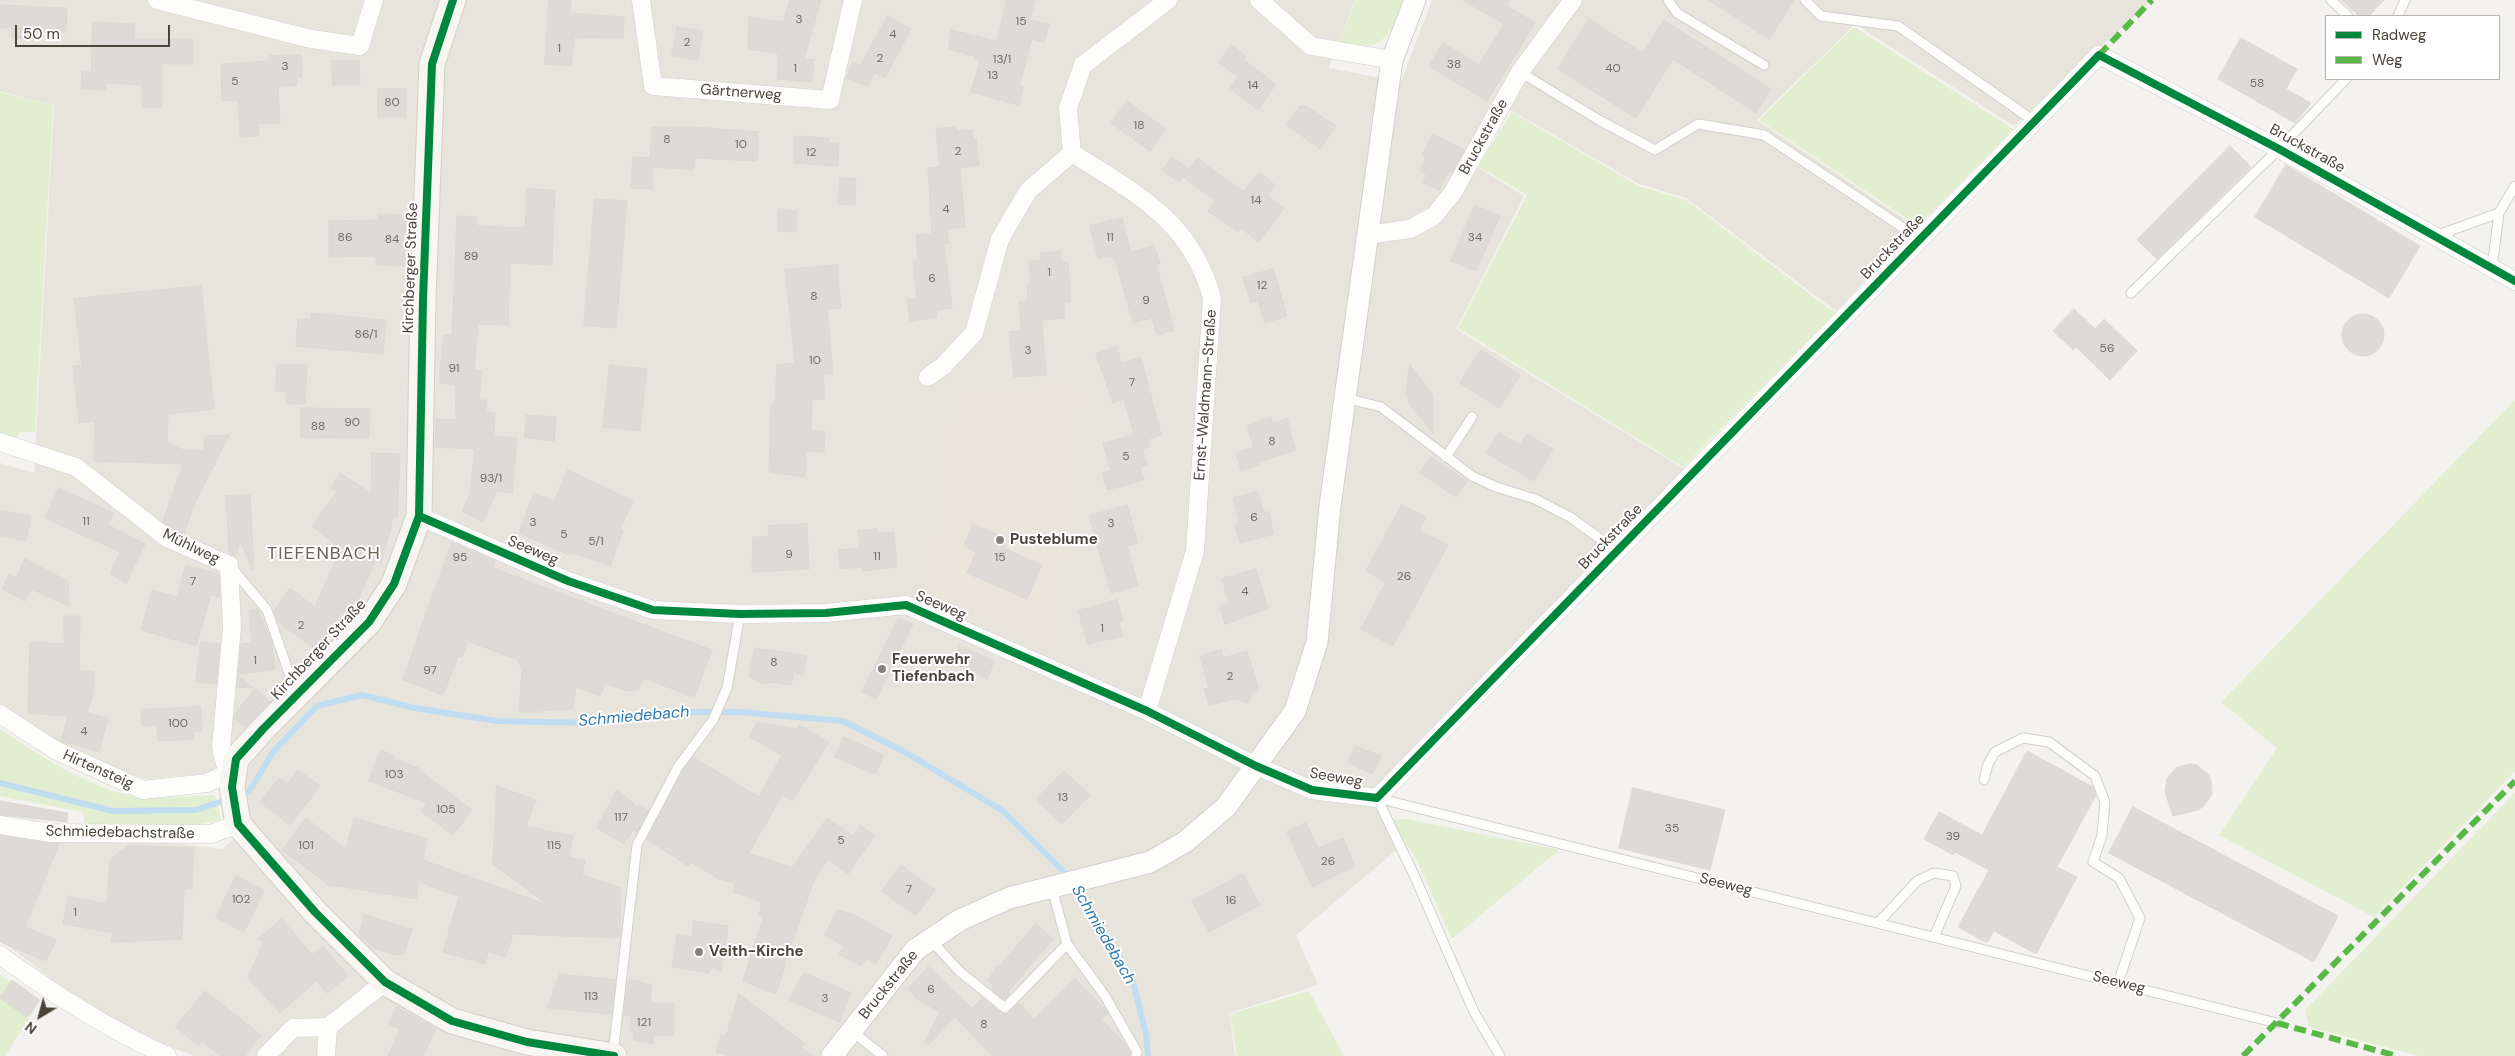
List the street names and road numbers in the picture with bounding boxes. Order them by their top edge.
street label: Gärtnerweg [700,81,782,105]
street label: Bruckstraße [1456,96,1512,178]
street label: Bruckstraße [2266,121,2348,177]
street label: Kirchberger Straße [400,202,422,334]
street label: Bruckstraße [1857,211,1929,283]
street label: Ernst-Waldmann-Straße [1191,309,1221,481]
street label: Bruckstraße [1575,501,1647,573]
street label: Mühlweg [160,525,222,569]
street label: Seeweg [505,532,561,570]
street label: Seeweg [913,587,969,625]
street label: Kirchberger Straße [268,596,370,704]
street label: Hirtensteig [60,746,136,794]
street label: Seeweg [1308,764,1364,792]
street label: Schmiedebachstraße [45,823,195,843]
street label: Seeweg [1698,870,1754,900]
street label: Bruckstraße [856,947,922,1023]
street label: Seeweg [2091,968,2147,998]

